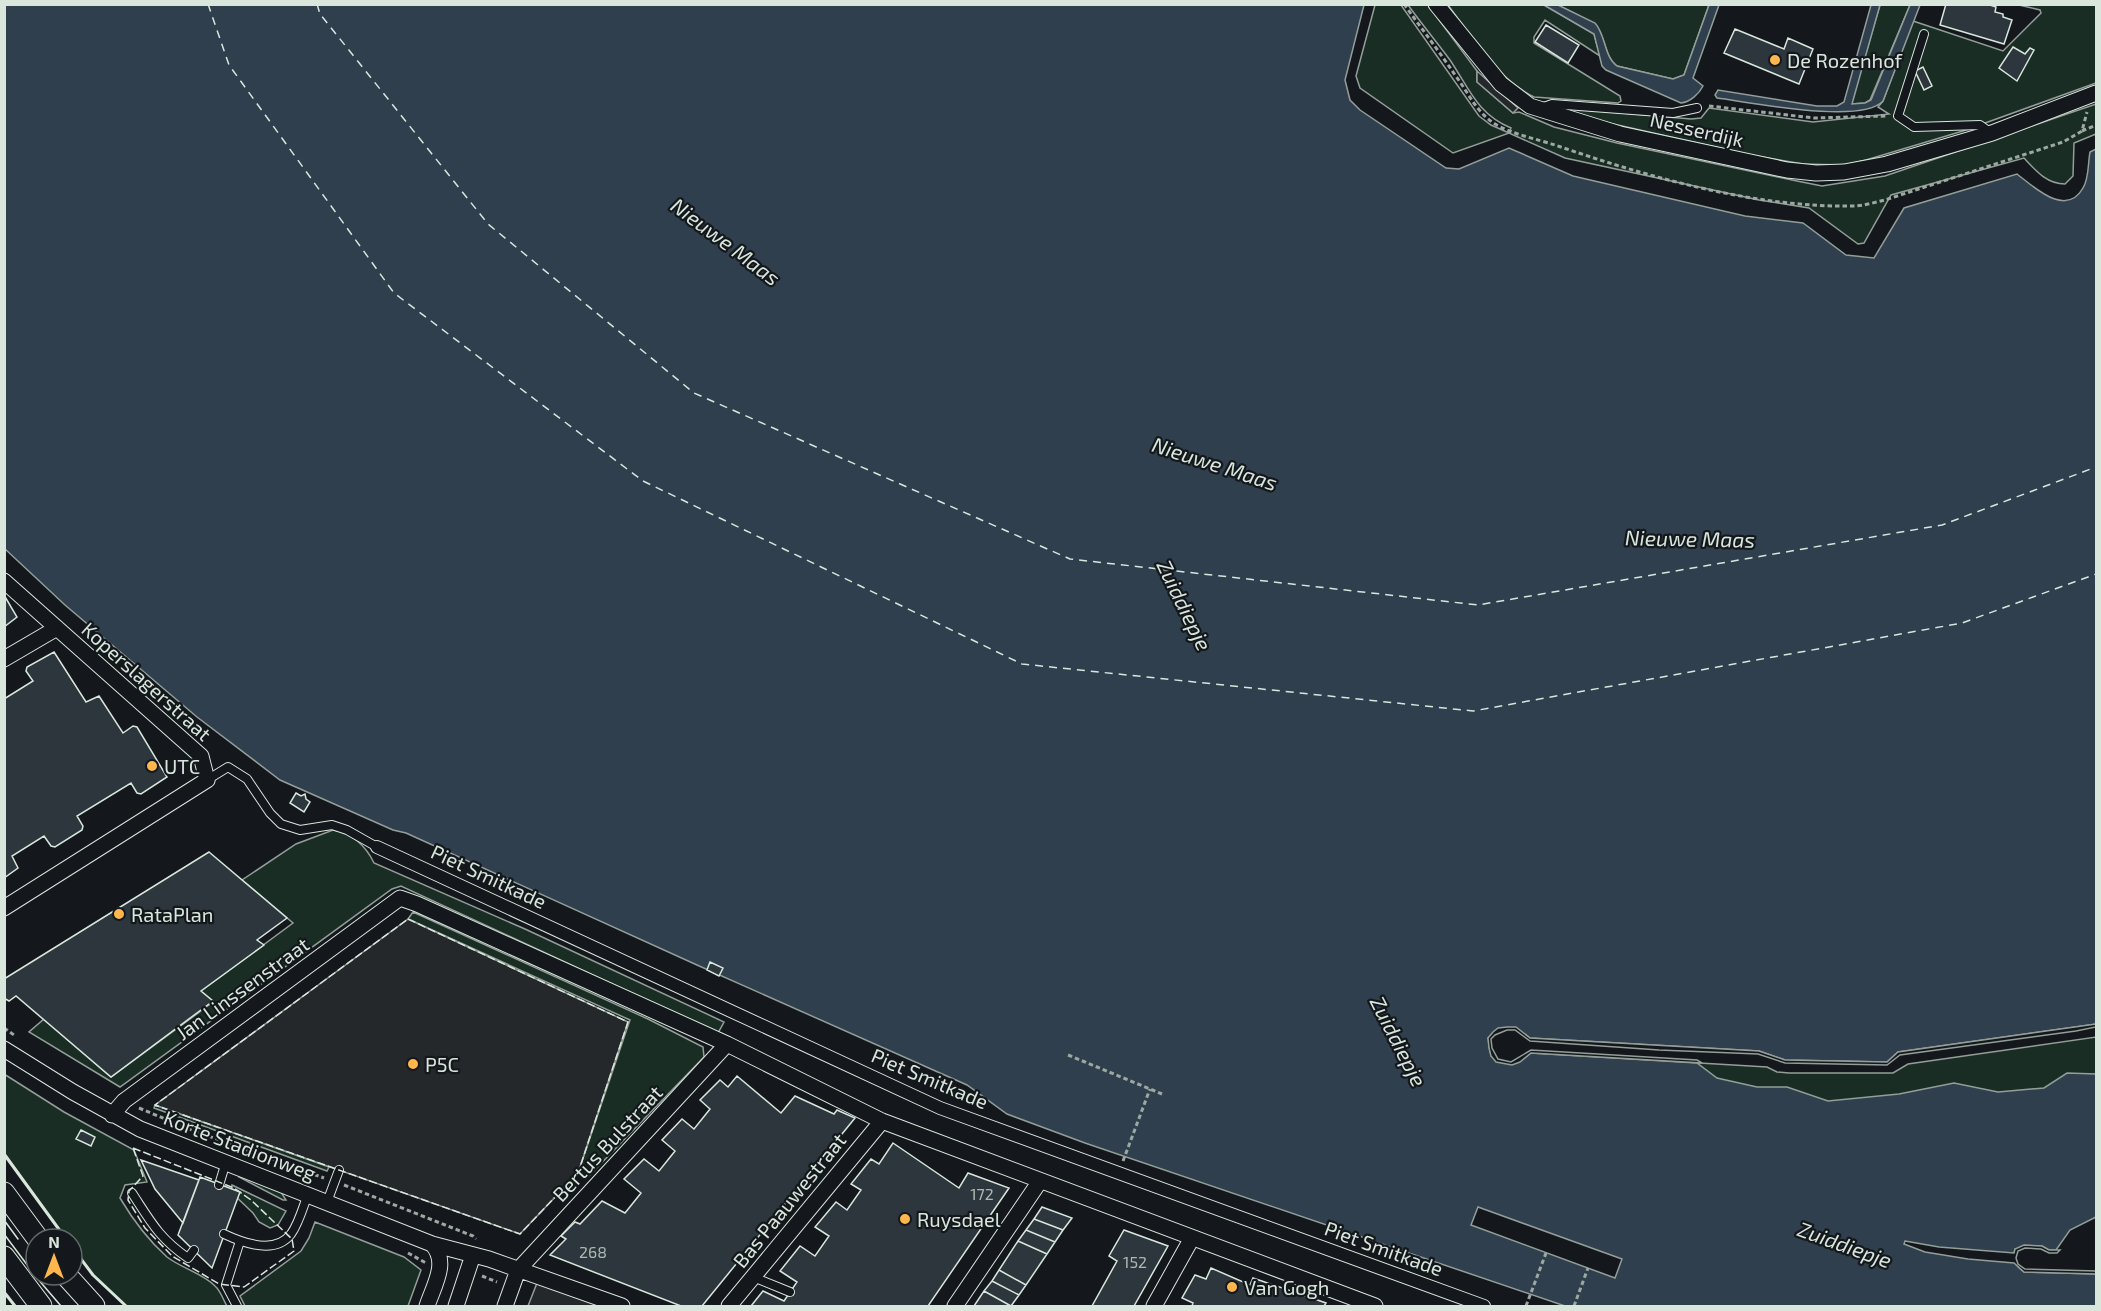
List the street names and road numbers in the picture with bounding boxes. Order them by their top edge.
street label: Nesserdijk [1648,107,1746,151]
street label: Koperslagerstraat [77,617,217,746]
street label: Piet Smitkade [428,839,550,913]
street label: Jan Linssenstraat [171,931,314,1044]
street label: Piet Smitkade [868,1043,992,1113]
street label: Bertus Bulstraat [547,1080,667,1206]
street label: Korte Stadionweg [160,1105,320,1185]
street label: Bas Paauwestraat [728,1128,851,1272]
street label: Piet Smitkade [1322,1215,1446,1281]

